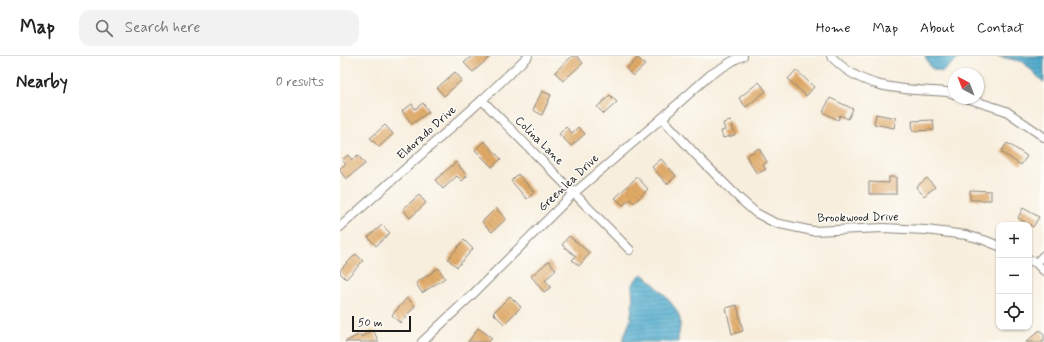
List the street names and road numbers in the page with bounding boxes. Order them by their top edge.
street label: Eldorado Drive [394,102,460,164]
street label: Colina Lane [511,113,567,169]
street label: Greenlea Drive [535,150,603,215]
street label: Brookwood Drive [817,209,899,227]

